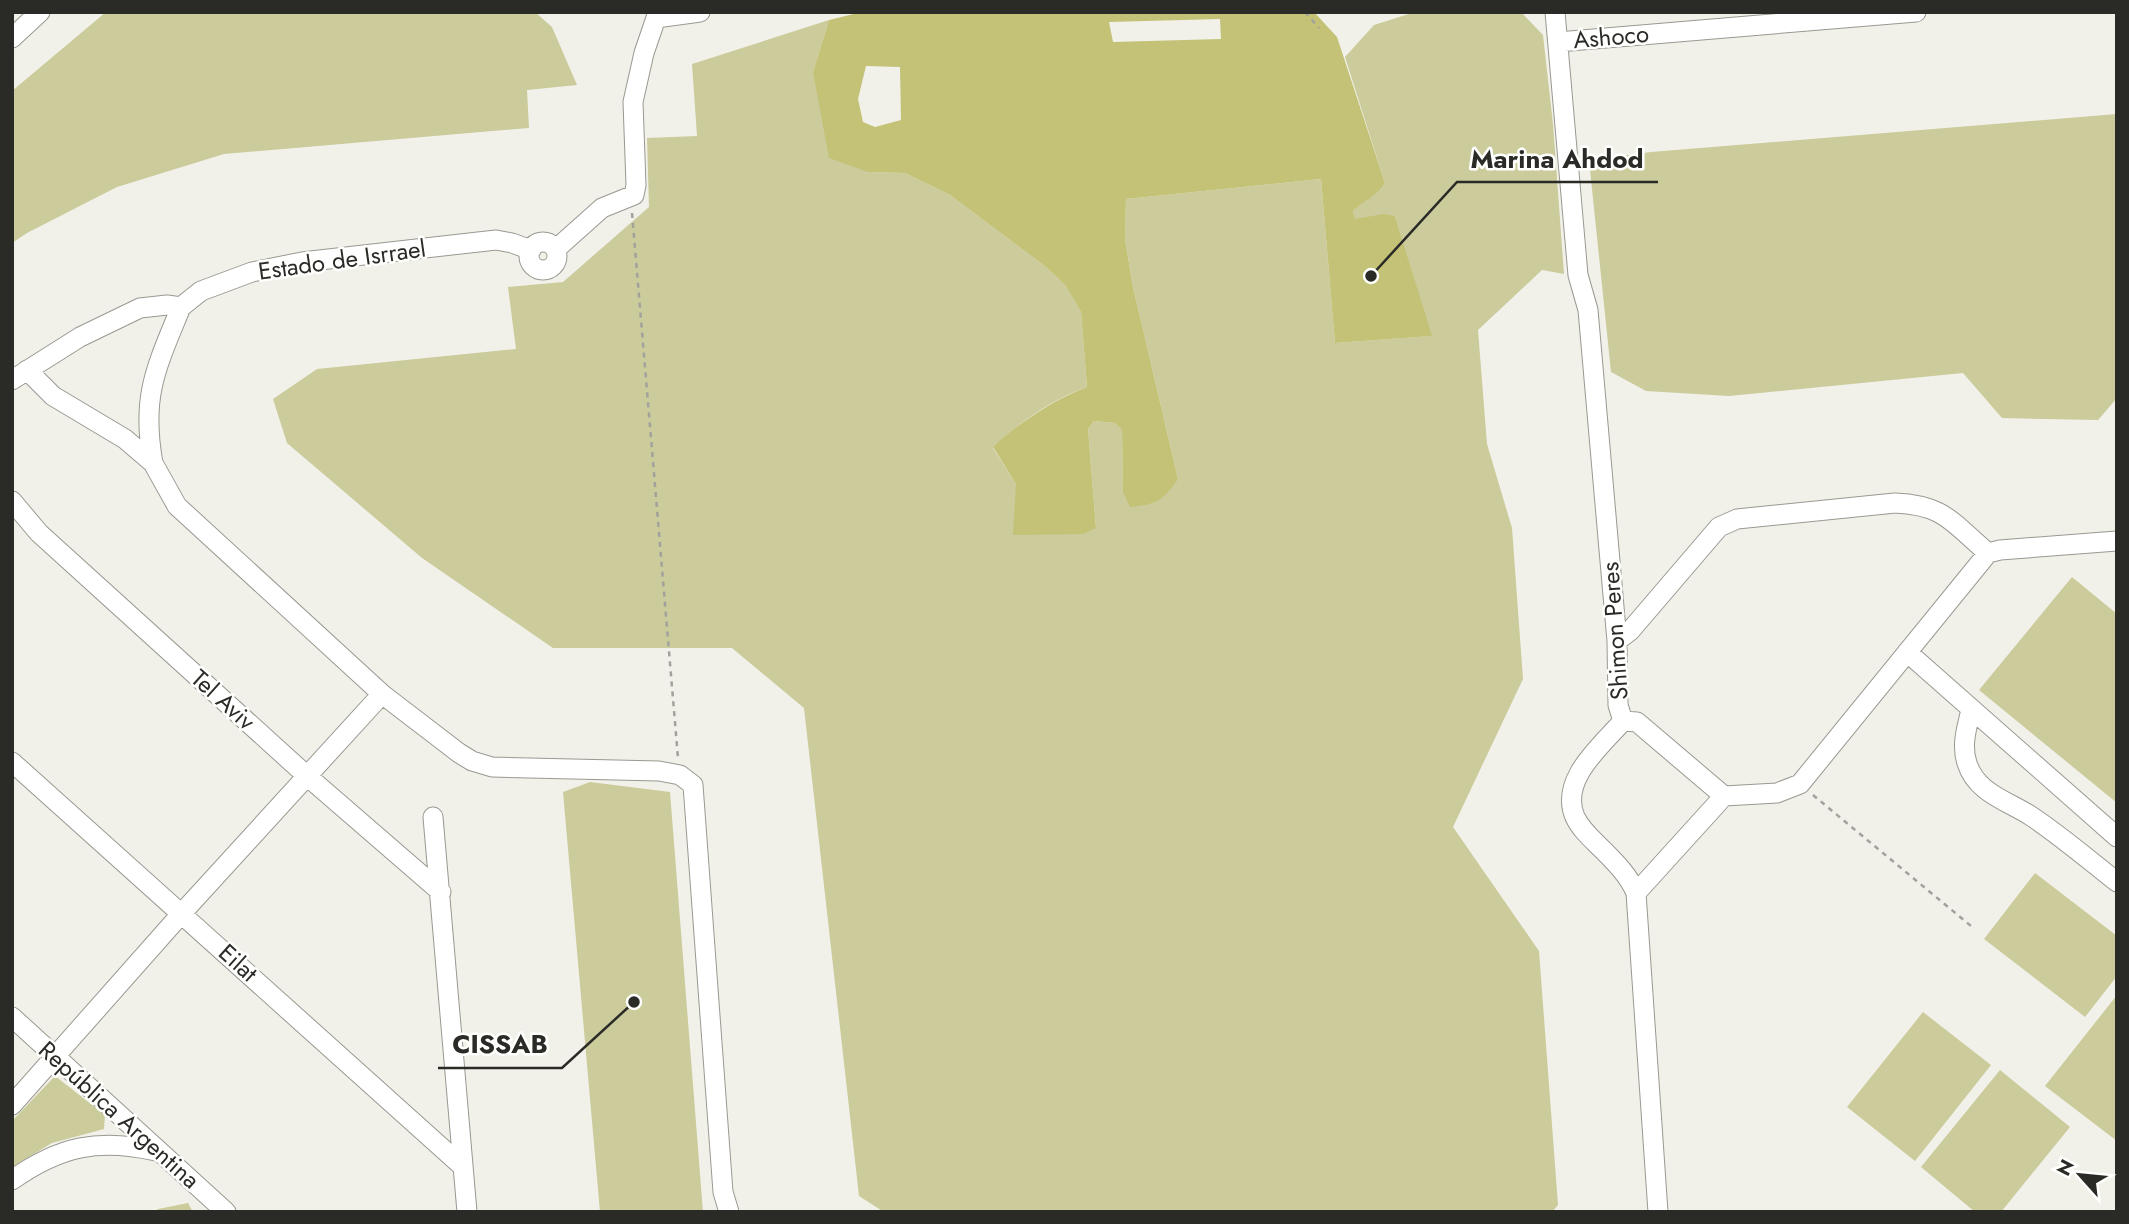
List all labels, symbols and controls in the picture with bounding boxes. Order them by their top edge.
street label: Ashoco [1572,16,1650,57]
callout: Marina Ahdod [1457,135,1658,182]
text: Marina Ahdod [1470,140,1644,178]
street label: Estado de Isrrael [256,230,428,289]
street label: Shimon Peres [1592,561,1637,701]
street label: Tel Aviv [183,661,264,738]
street label: Eilat [211,935,266,990]
callout: CISSAB [438,1021,562,1068]
text: CISSAB [452,1025,548,1063]
street label: República Argentina [31,1033,208,1197]
north arrow [2045,1140,2115,1210]
text: N [2050,1155,2081,1180]

